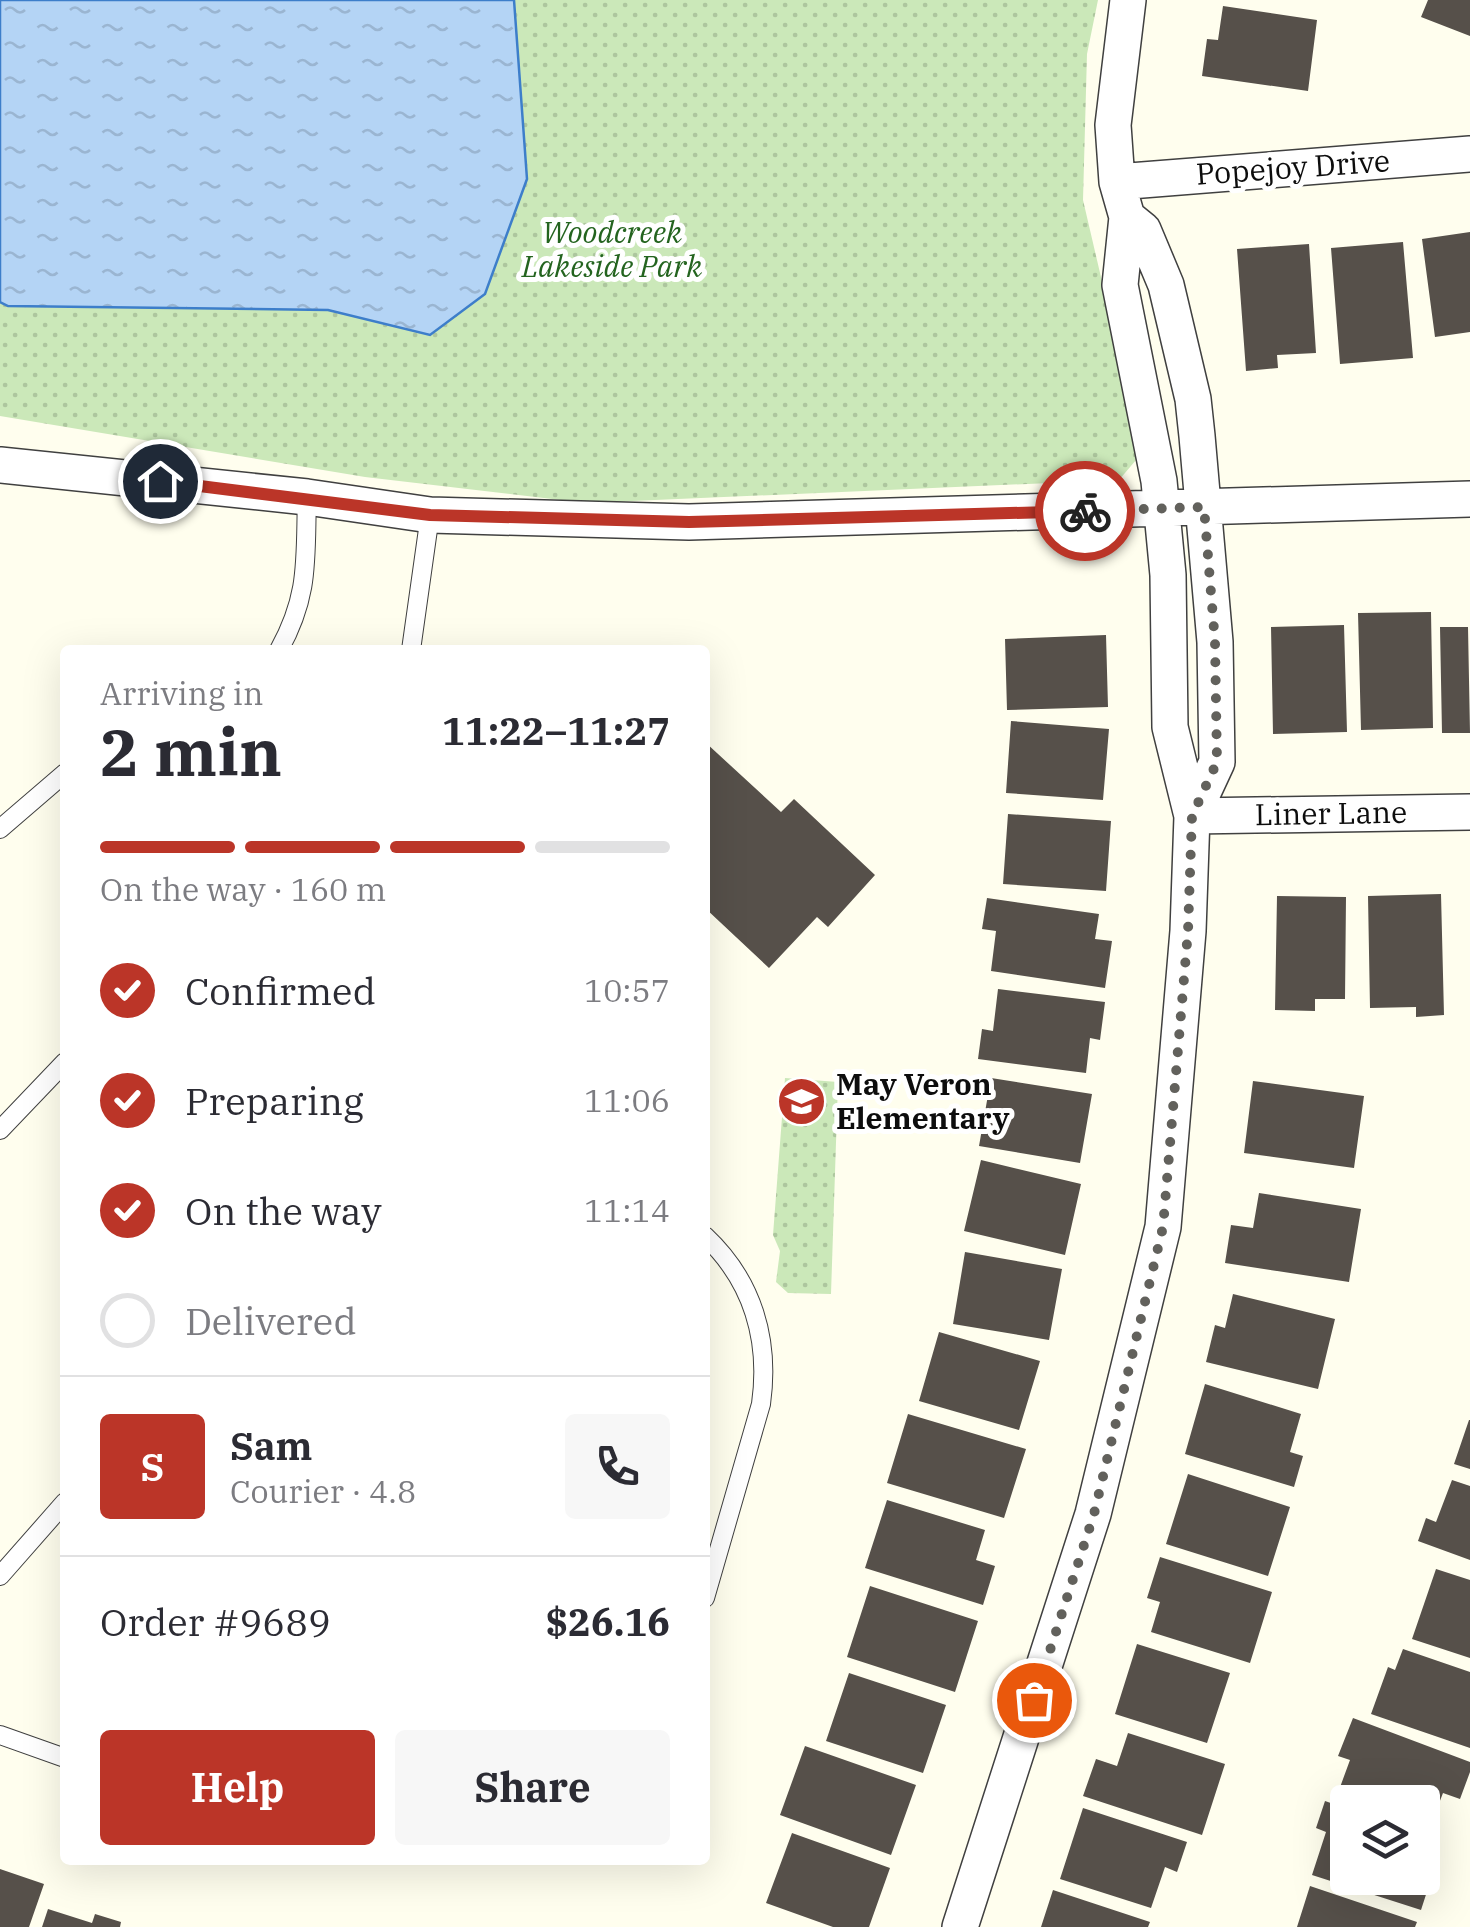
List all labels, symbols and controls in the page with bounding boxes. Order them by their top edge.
street label: Popejoy Drive [1195,140,1391,193]
park label: Woodcreek Lakeside Park [521,212,702,285]
pin [118,439,203,524]
icon: home [133,454,188,509]
courier [1035,461,1135,561]
icon: bike [1058,484,1113,539]
text: Arriving in [100,672,263,714]
text: 11:22–11:27 [442,706,670,755]
text: 2 min [100,709,282,794]
street label: Liner Lane [1255,792,1407,833]
text: On the way · 160 m [100,868,386,910]
icon: check [100,963,155,1018]
text: Confirmed [185,966,376,1015]
text: 10:57 [584,969,670,1011]
place label: May Veron Elementary [836,1064,1010,1137]
icon: check [100,1073,155,1128]
text: Preparing [185,1076,364,1125]
school or university icon: May Veron Elementary [775,1076,827,1128]
text: 11:06 [584,1079,670,1121]
icon: check [100,1183,155,1238]
text: On the way [185,1186,382,1235]
text: 11:14 [584,1189,670,1231]
text: Delivered [185,1296,357,1345]
button: phone [565,1414,670,1519]
text: Sam [230,1421,313,1470]
text: S [141,1442,164,1491]
text: Courier · 4.8 [230,1470,416,1512]
text: Order #9689 [100,1597,331,1646]
text: $26.16 [545,1597,670,1646]
pin [992,1658,1077,1743]
icon: bag [1007,1673,1062,1728]
button: Help [100,1730,375,1845]
button: Share [395,1730,670,1845]
map controls [1330,1785,1440,1895]
button: layers [1330,1785,1440,1895]

